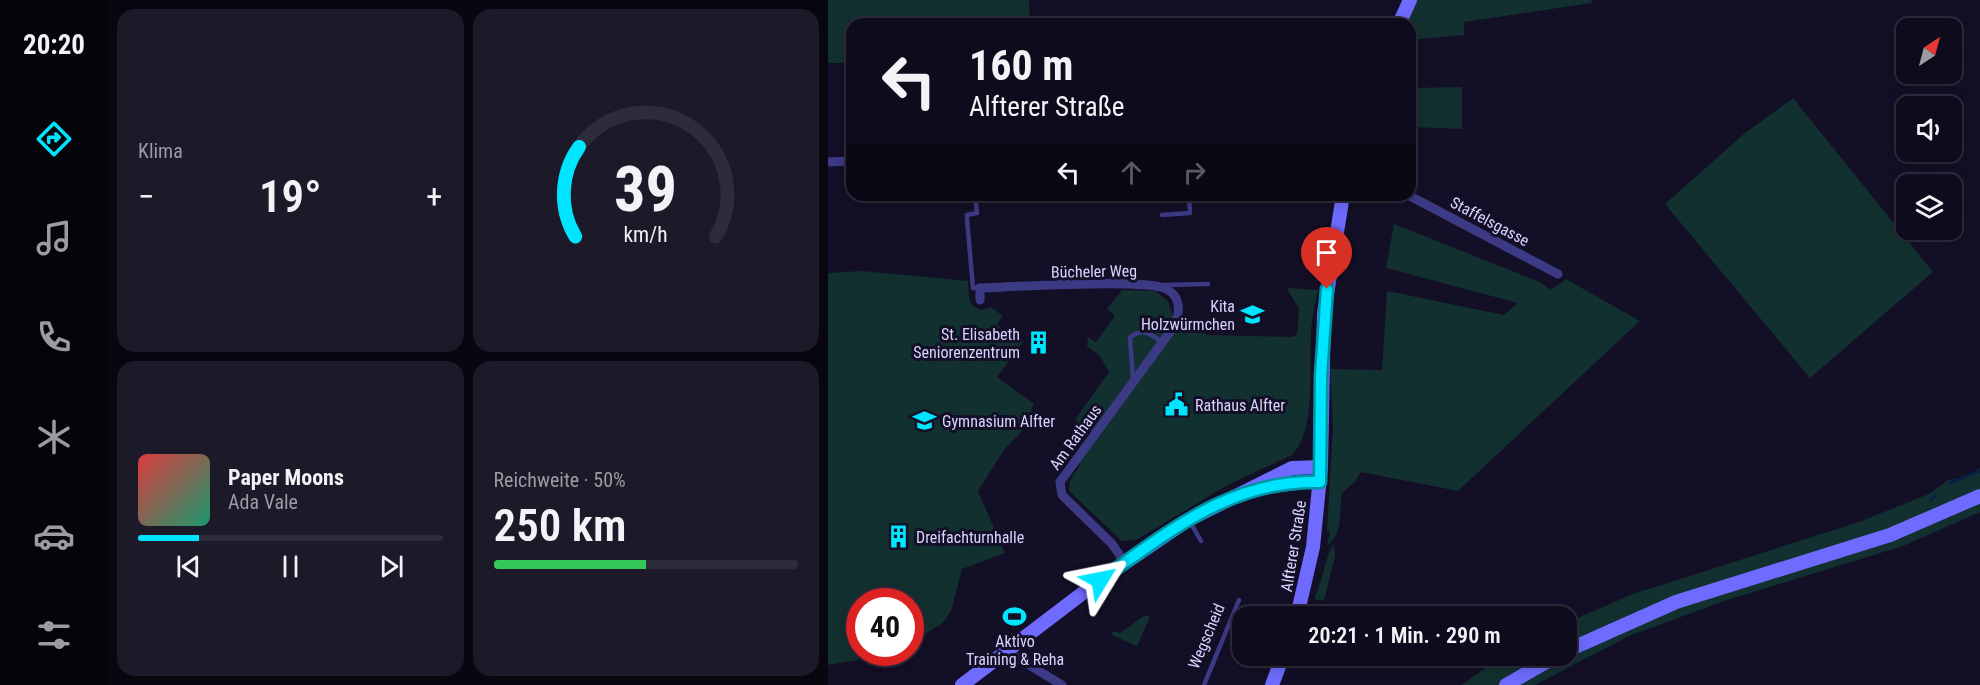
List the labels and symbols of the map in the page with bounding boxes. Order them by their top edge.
north arrow [1896,18,1962,84]
street label: Staffelsgasse [1447,193,1533,250]
pin [1301,227,1352,289]
street label: Bücheler Weg [1051,261,1137,282]
place label: Kita Holzwürmchen [1141,297,1235,334]
school or university icon: Kita Holzwürmchen [1240,302,1266,328]
place label: St. Elisabeth Seniorenzentrum [913,325,1020,362]
building icon: St. Elisabeth Seniorenzentrum [1025,330,1051,356]
public building icon: Rathaus Alfter [1164,392,1190,418]
place label: Rathaus Alfter [1195,396,1285,415]
street label: Am Rathaus [1045,401,1106,474]
school or university icon: Gymnasium Alfter [911,408,937,434]
place label: Gymnasium Alfter [942,412,1055,431]
street label: Alfterer Straße [1277,499,1310,593]
building icon: Dreifachturnhalle [885,524,911,550]
place label: Dreifachturnhalle [916,528,1024,547]
position arrow [1068,548,1132,612]
speed limit sign: 40 [846,588,924,666]
street label: Wegscheid [1184,601,1229,672]
sports icon: Aktivo Training & Reha [1002,603,1028,629]
place label: Aktivo Training & Reha [966,632,1064,669]

